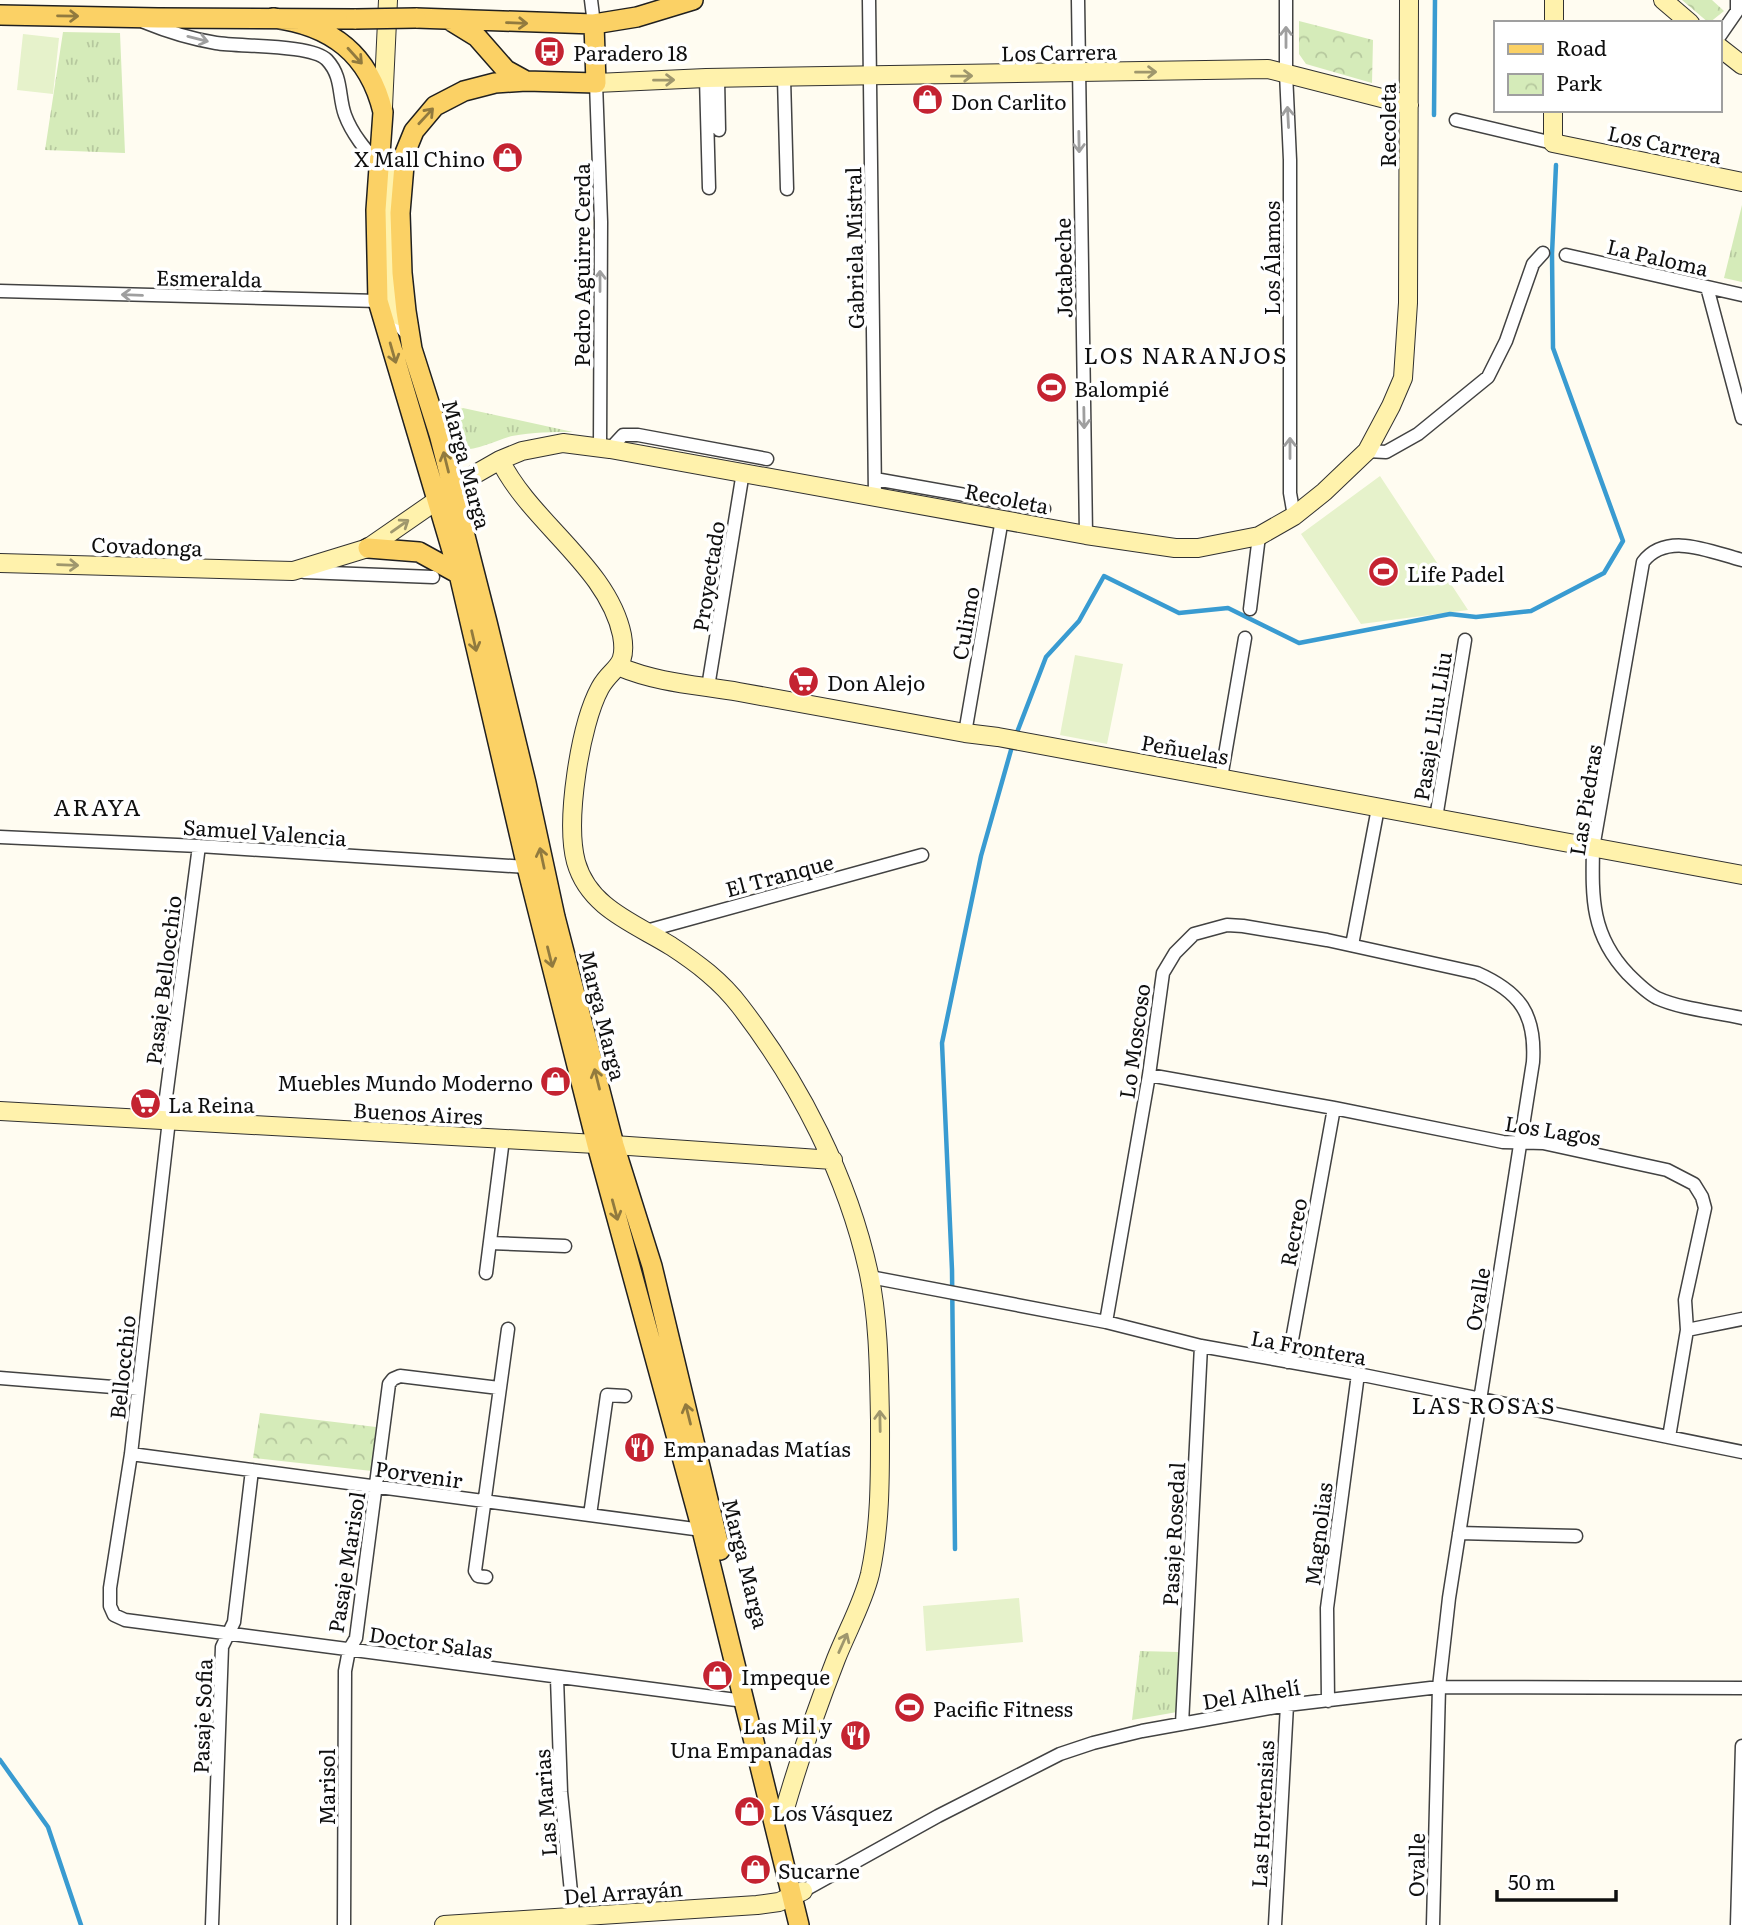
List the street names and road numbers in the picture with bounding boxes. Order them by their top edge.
street label: Los Carrera [1001,34,1118,68]
street label: Recoleta [1371,82,1402,167]
street label: Los Carrera [1605,116,1726,170]
street label: Pedro Aguirre Cerda [565,162,596,367]
street label: Gabriela Mistral [836,166,870,330]
street label: Los Álamos [1255,201,1286,315]
street label: Jotabeche [1046,217,1078,318]
street label: La Paloma [1604,229,1713,283]
street label: Esmeralda [156,261,263,293]
street label: Marga Marga [436,396,500,533]
street label: Recoleta [962,474,1052,520]
street label: Proyectado [683,518,731,634]
street label: Covadonga [91,528,204,562]
street label: Culimo [942,584,986,662]
street label: Pasaje Lliu Lliu [1404,649,1458,803]
street label: Peñuelas [1139,725,1231,771]
street label: Las Piedras [1560,742,1608,858]
street label: Samuel Valencia [182,810,348,852]
street label: El Tranque [721,845,837,903]
street label: Pasaje Bellocchio [136,894,188,1066]
street label: Marga Marga [573,947,635,1084]
street label: Lo Moscoso [1110,981,1156,1101]
street label: Buenos Aires [352,1093,484,1131]
street label: Los Lagos [1503,1106,1603,1152]
street label: Recreo [1271,1195,1313,1269]
street label: Ovalle [1456,1265,1496,1333]
street label: Bellocchio [100,1313,142,1421]
street label: La Frontera [1249,1321,1370,1372]
street label: Porvenir [373,1452,465,1494]
street label: Pasaje Rosedal [1153,1461,1191,1607]
street label: Magnolias [1295,1480,1339,1588]
street label: Pasaje Marisol [319,1489,371,1635]
street label: Marga Marga [716,1495,778,1632]
street label: Doctor Salas [367,1617,495,1665]
street label: Pasaje Sofia [183,1657,219,1774]
street label: Del Alhelí [1200,1670,1302,1716]
street label: Las Hortensias [1242,1740,1280,1888]
street label: Marisol [310,1748,341,1826]
street label: Las Marias [525,1748,563,1858]
street label: Ovalle [1399,1833,1431,1897]
street label: Del Arrayán [562,1871,684,1911]

